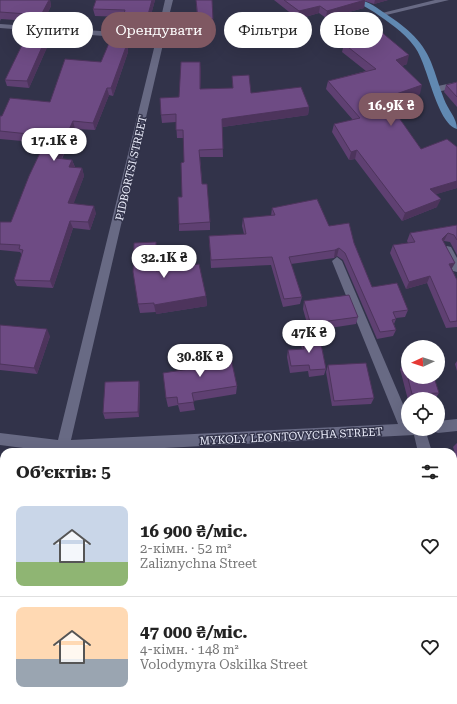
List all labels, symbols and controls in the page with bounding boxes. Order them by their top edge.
chip: Купити [12,12,93,48]
chip: Орендувати [101,12,216,48]
chip: Фільтри [224,12,312,48]
chip: Нове [320,12,383,48]
pin: 16.9K ₴ [354,93,428,127]
text: 16.9K ₴ [368,98,414,113]
street label: PIDBORTSI STREET [113,114,150,222]
pin: 17.1K ₴ [17,128,91,162]
text: 17.1K ₴ [31,133,77,148]
pin: 32.1K ₴ [127,245,201,279]
text: 32.1K ₴ [141,250,187,265]
pin: 47K ₴ [281,320,337,354]
text: 47K ₴ [291,325,327,340]
north arrow [401,340,445,384]
map controls [401,340,445,436]
pin: 30.8K ₴ [163,344,237,378]
text: 30.8K ₴ [177,349,223,364]
button: locate [401,392,445,436]
street label: MYKOLY LEONTOVYCHA STREET [199,425,383,448]
icon: filters [419,461,441,483]
text: Об’єктів: 5 [16,462,111,482]
text: 16 900 ₴/міс. [140,521,248,541]
icon: home [48,522,96,570]
icon: heart [419,535,441,557]
text: 2-кімн. · 52 m² [140,541,232,556]
text: Zaliznychna Street [140,556,257,571]
text: 47 000 ₴/міс. [140,622,248,642]
icon: home [48,623,96,671]
icon: heart [419,636,441,658]
text: 4-кімн. · 148 m² [140,642,239,657]
text: Volodymyra Oskilka Street [140,657,308,672]

